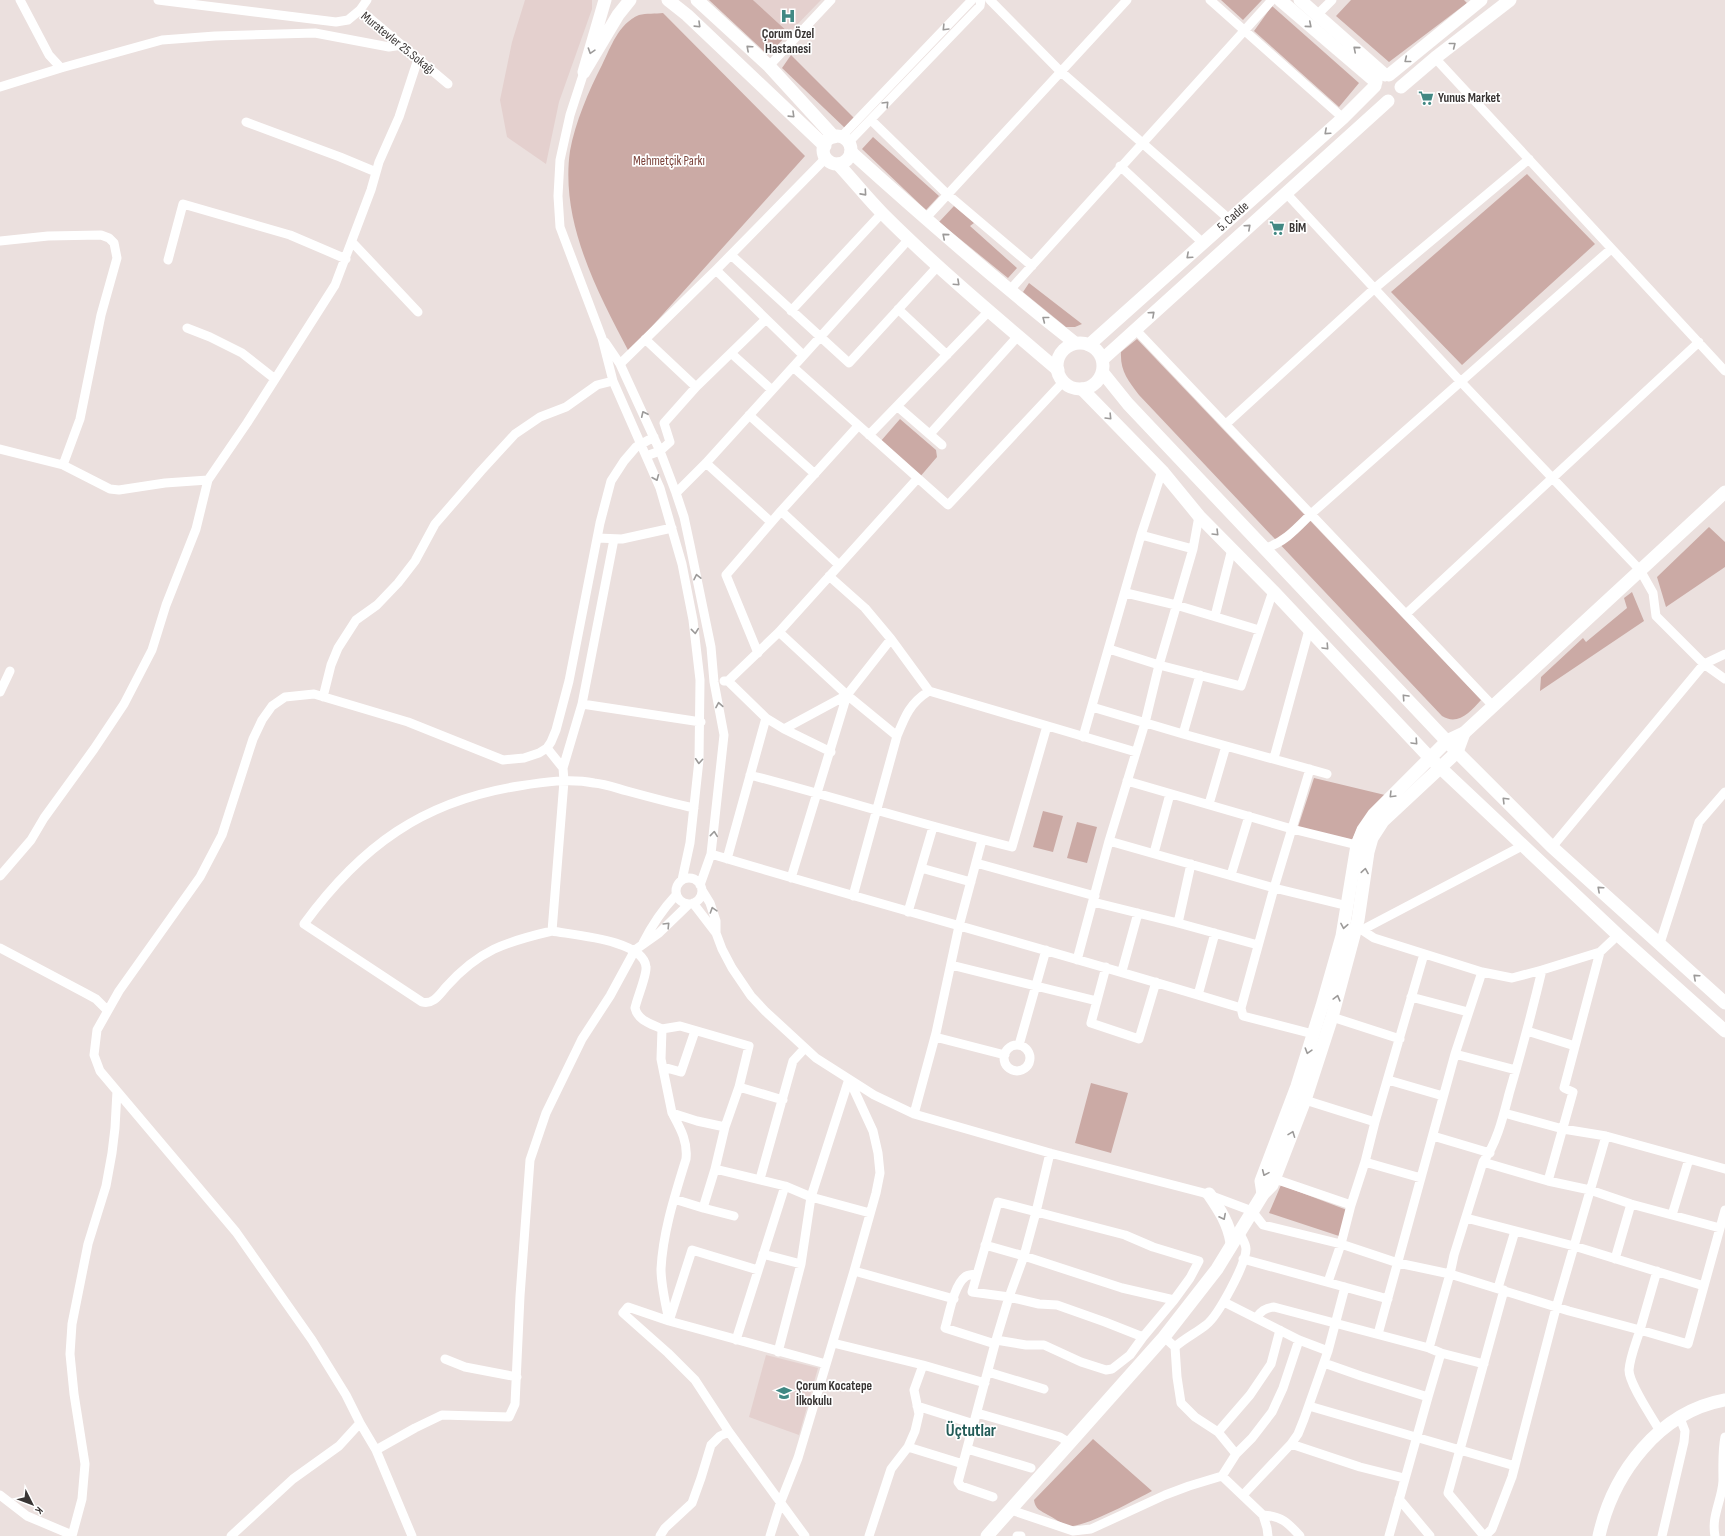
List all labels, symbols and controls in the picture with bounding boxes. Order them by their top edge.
hospital icon: Çorum Özel Hastanesi [779,7,797,25]
street label: Muratevler 25.Sokağı [358,8,438,78]
one-way arrow [693,20,701,28]
one-way arrow [1305,21,1312,28]
one-way arrow [942,23,950,31]
place label: Çorum Özel Hastanesi [762,26,815,57]
one-way arrow [1448,42,1455,49]
one-way arrow [747,46,754,53]
one-way arrow [587,47,595,54]
one-way arrow [1353,47,1361,54]
one-way arrow [1405,55,1412,62]
supermarket icon: Yunus Market [1417,89,1435,107]
place label: Yunus Market [1438,90,1501,106]
one-way arrow [881,102,888,109]
one-way arrow [787,110,795,118]
one-way arrow [1324,127,1332,135]
park label: Mehmetçik Parkı [633,153,705,169]
one-way arrow [859,188,867,196]
street label: 5. Cadde [1214,198,1252,235]
supermarket icon: BİM [1268,219,1286,237]
place label: BİM [1289,220,1306,236]
one-way arrow [1244,224,1251,231]
one-way arrow [942,234,949,241]
one-way arrow [1186,252,1193,259]
one-way arrow [953,278,960,285]
one-way arrow [1147,311,1154,318]
one-way arrow [1042,317,1049,324]
one-way arrow [641,411,649,418]
one-way arrow [1104,412,1112,420]
one-way arrow [651,475,659,482]
one-way arrow [1211,528,1219,536]
one-way arrow [694,574,702,580]
one-way arrow [690,628,699,634]
one-way arrow [1321,642,1328,650]
one-way arrow [1402,694,1410,702]
one-way arrow [715,702,723,708]
one-way arrow [1410,737,1418,745]
one-way arrow [694,758,703,764]
one-way arrow [1389,790,1397,798]
one-way arrow [1502,797,1510,805]
one-way arrow [709,831,718,837]
one-way arrow [1360,868,1369,874]
one-way arrow [1597,887,1605,894]
one-way arrow [709,907,717,914]
one-way arrow [662,922,670,930]
one-way arrow [1340,923,1349,929]
one-way arrow [1693,974,1701,981]
one-way arrow [1332,995,1341,1002]
one-way arrow [1304,1047,1313,1054]
one-way arrow [1287,1131,1295,1138]
one-way arrow [1261,1170,1269,1177]
one-way arrow [1219,1213,1226,1221]
place label: Çorum Kocatepe İlkokulu [796,1378,873,1409]
school or university icon: Çorum Kocatepe İlkokulu [775,1384,793,1402]
district label: Üçtutlar [946,1420,996,1441]
north arrow [12,1484,52,1524]
text: K [32,1504,46,1517]

